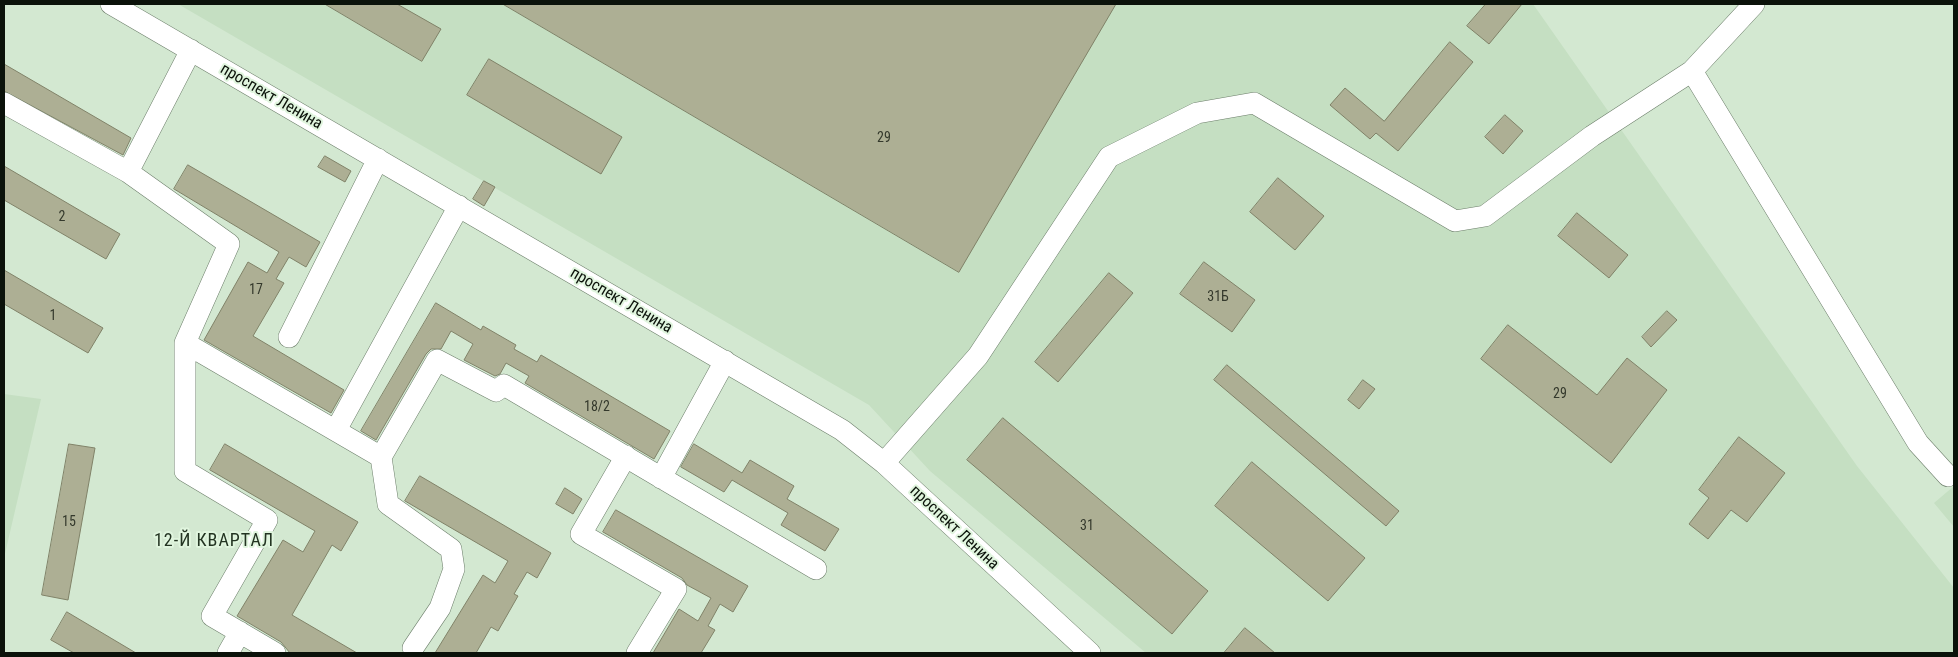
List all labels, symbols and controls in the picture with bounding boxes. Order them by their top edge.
street label: проспект Ленина [217,60,325,134]
house number: 29 [877,130,891,146]
house number: 2 [59,209,65,225]
street label: проспект Ленина [567,264,675,338]
house number: 17 [249,282,263,298]
house number: 31Б [1207,289,1229,305]
house number: 1 [50,308,56,324]
house number: 29 [1553,386,1567,402]
house number: 18/2 [584,399,610,415]
street label: проспект Ленина [906,482,1002,574]
house number: 15 [62,514,76,530]
house number: 31 [1080,518,1094,534]
district label: 12-Й КВАРТАЛ [152,530,276,552]

